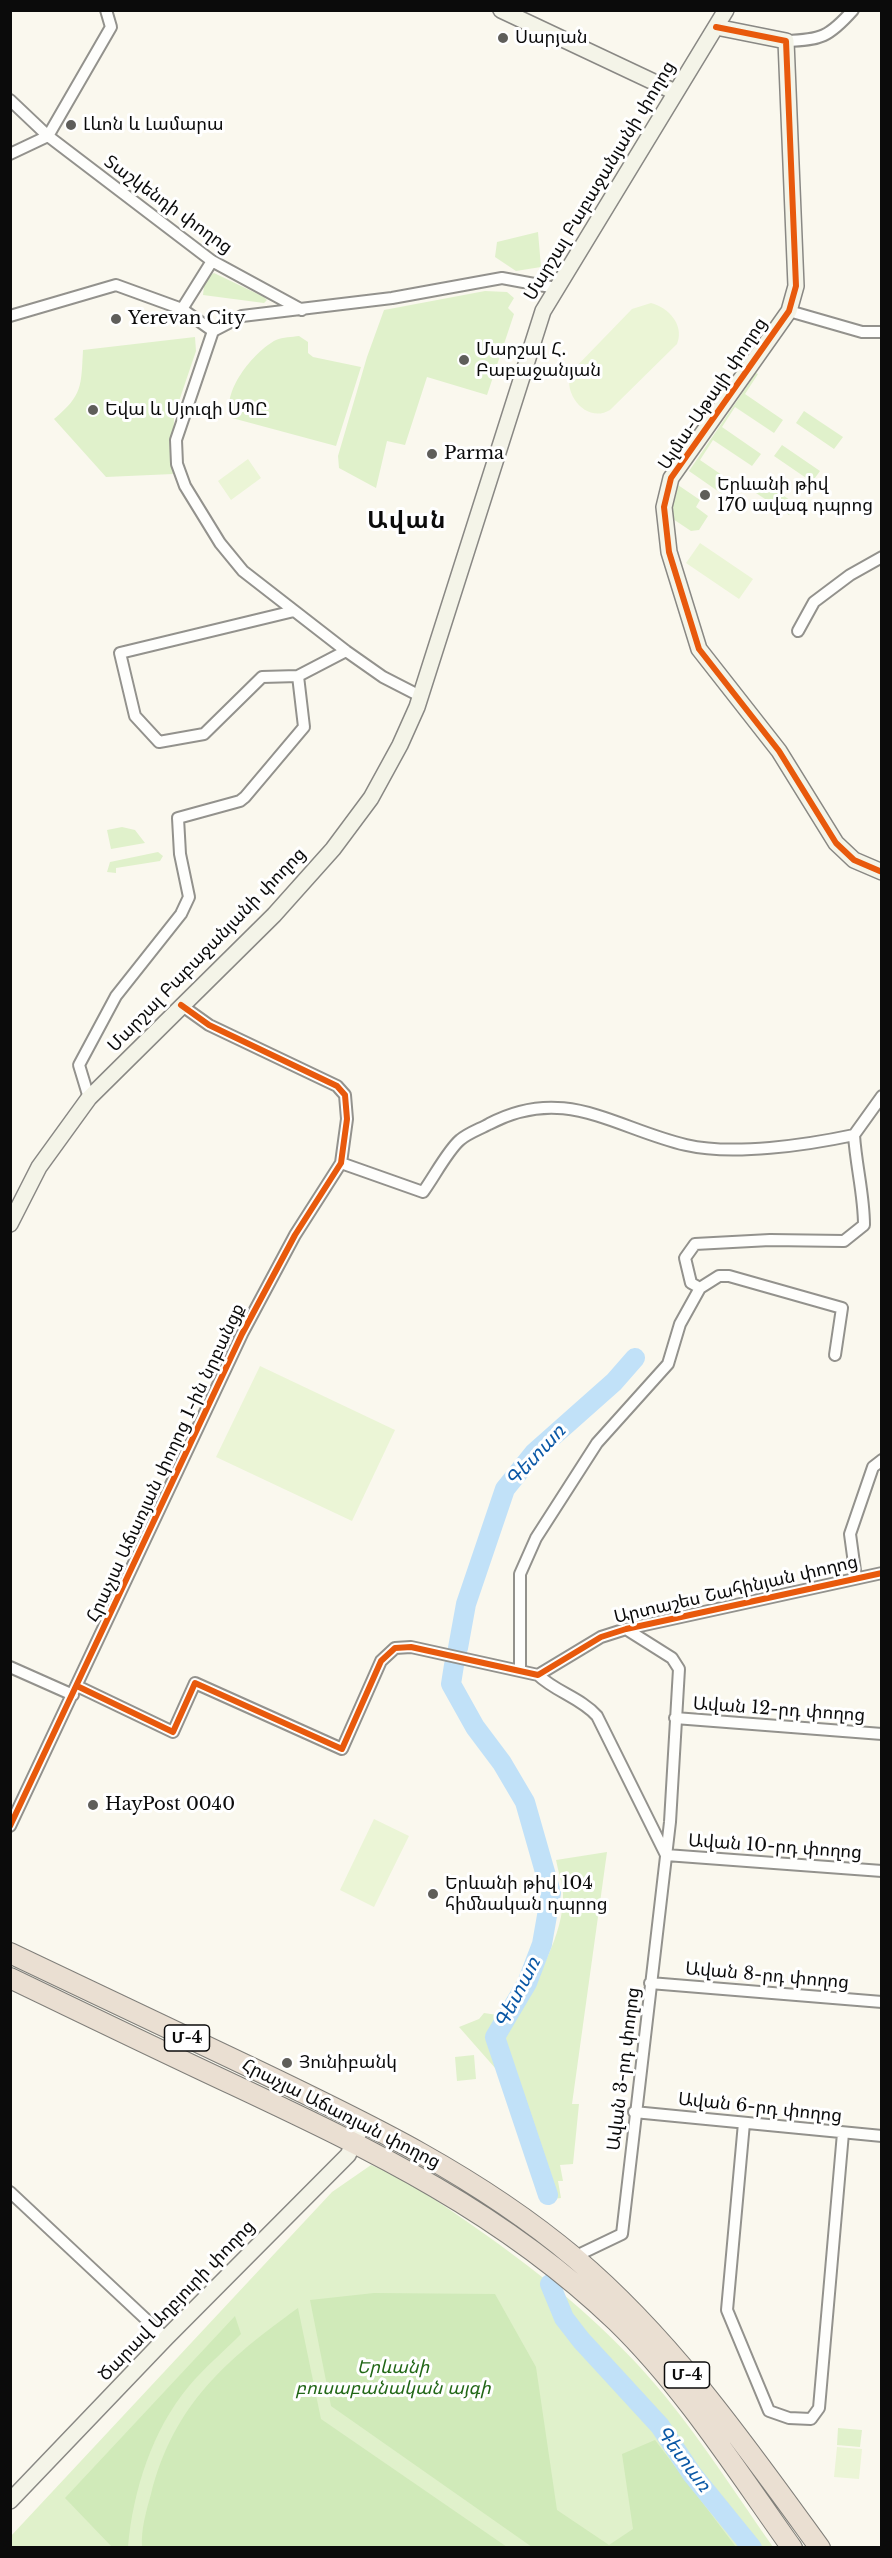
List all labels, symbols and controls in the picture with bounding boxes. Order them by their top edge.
place label: Սարյան [515,27,587,49]
marker: Սարյան [496,31,510,45]
street label: Մարշալ Բաբաջանյանի փողոց [520,57,680,305]
place label: Լևոն և Լամարա [83,114,224,136]
marker: Լևոն և Լամարա [64,118,78,132]
street label: Տաշկենդի փողոց [100,151,236,259]
place label: Yerevan City [128,308,245,330]
marker: Yerevan City [109,312,123,326]
street label: Ալմա-Աթայի փողոց [654,314,772,474]
place label: Մարշալ Հ. Բաբաջանյան [476,339,601,382]
marker: Մարշալ Հ. Բաբաջանյան [457,353,471,367]
place label: Եվա և Սյուզի ՍՊԸ [105,399,268,421]
marker: Եվա և Սյուզի ՍՊԸ [86,403,100,417]
place label: Parma [444,443,504,465]
marker: Parma [425,447,439,461]
place label: Երևանի թիվ 170 ավագ դպրոց [717,474,873,516]
marker: Երևանի թիվ 170 ավագ դպրոց [698,488,712,502]
district label: Ավան [367,507,447,535]
street label: Մարշալ Բաբաջանյանի փողոց [104,843,310,1057]
street label: Հրաչյա Աճառյան փողոց 1-ին նրբանցք [82,1300,250,1626]
water label: Գետառ [501,1420,571,1492]
street label: Արտաշես Շահինյան փողոց [612,1551,860,1629]
street label: Ավան 12-րդ փողոց [692,1693,866,1727]
place label: HayPost 0040 [105,1794,235,1816]
marker: HayPost 0040 [86,1798,100,1812]
street label: Ավան 10-րդ փողոց [687,1830,863,1864]
place label: Երևանի թիվ 104 հիմնական դպրոց [445,1873,608,1916]
marker: Երևանի թիվ 104 հիմնական դպրոց [426,1887,440,1901]
water label: Գետառ [490,1953,546,2033]
street label: Ավան 8-րդ փողոց [684,1958,850,1994]
street label: Ավան 3-րդ փողոց [603,1986,645,2152]
road number: Մ-4 [164,2025,210,2051]
place label: Յունիբանկ [299,2052,397,2074]
street label: Հրաչյա Աճառյան փողոց [238,2054,444,2174]
marker: Յունիբանկ [280,2056,294,2070]
street label: Ավան 6-րդ փողոց [677,2089,843,2127]
street label: Ծարավ Աղբյուրի փողոց [94,2216,260,2386]
park label: Երևանի բուսաբանական այգի [295,2357,491,2400]
road number: Մ-4 [664,2362,710,2388]
water label: Գետառ [650,2421,716,2497]

